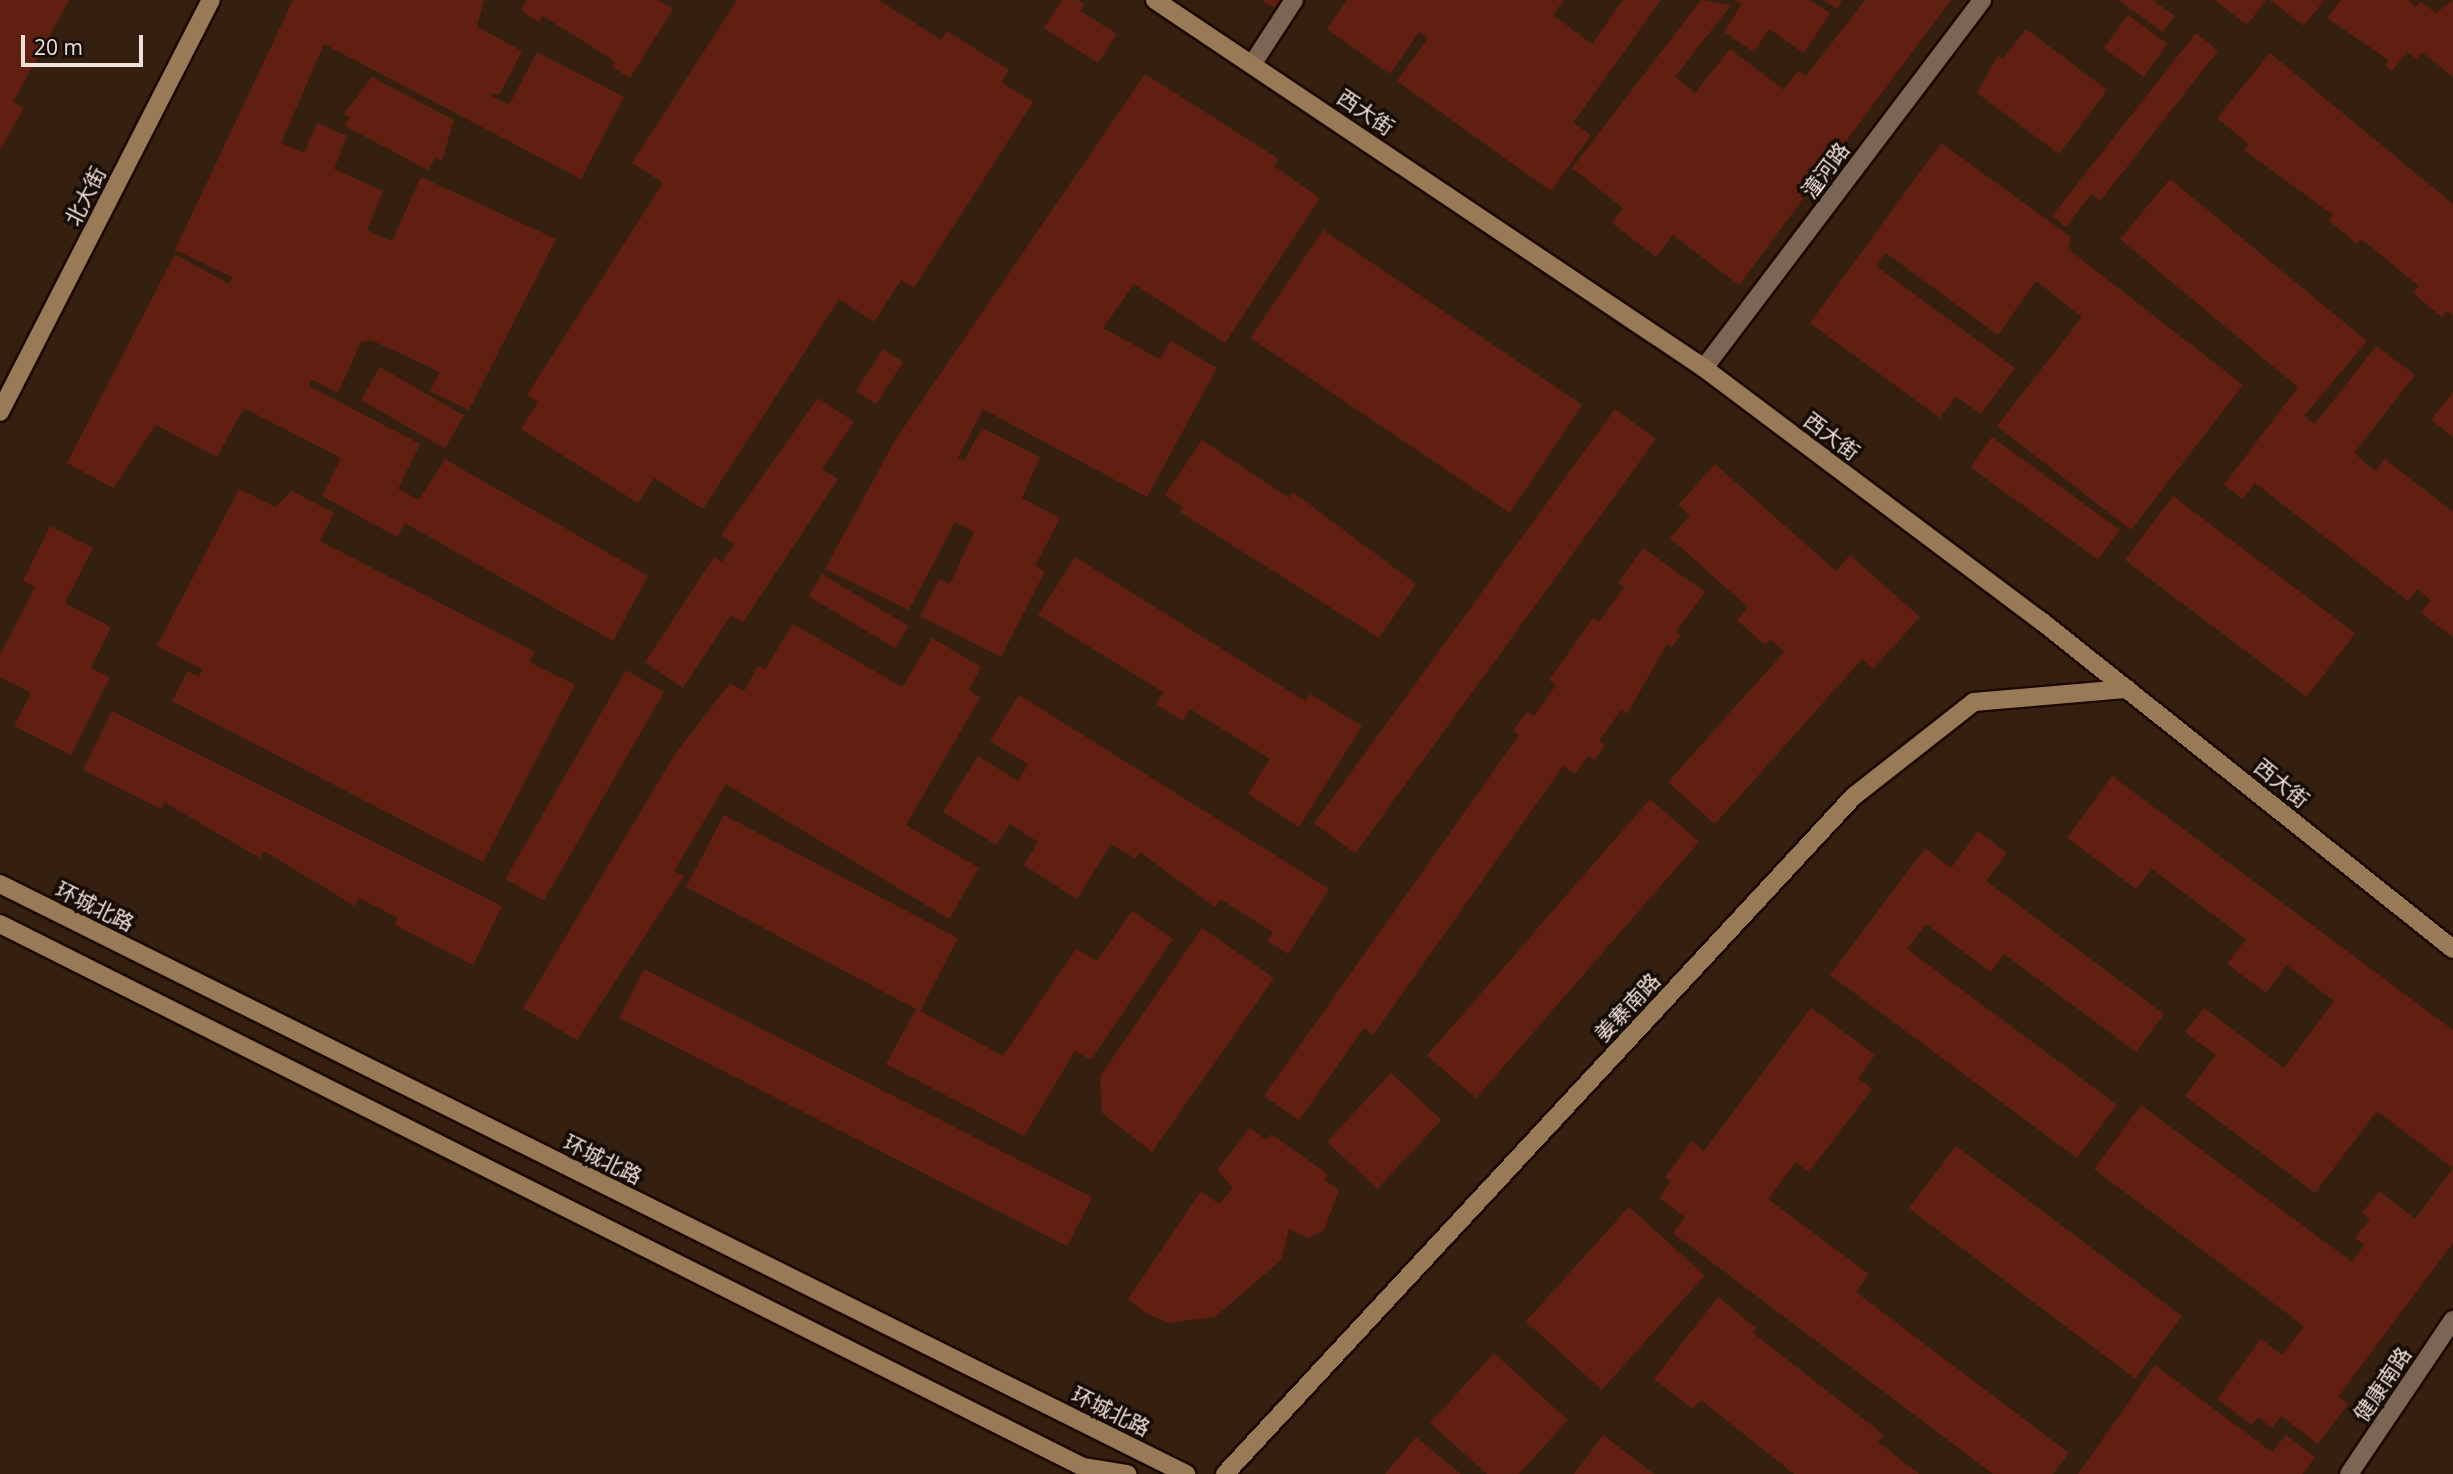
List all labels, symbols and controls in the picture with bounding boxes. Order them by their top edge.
scale bar [24,21,147,65]
text: 20 m [34,33,83,61]
street label: 西大街 [1333,84,1399,140]
street label: 潼河路 [1796,137,1854,203]
street label: 北大街 [59,162,111,230]
street label: 西大街 [1799,407,1865,465]
street label: 西大街 [2250,753,2314,813]
street label: 环城北路 [52,876,138,936]
street label: 姜寨南路 [1589,968,1665,1046]
street label: 环城北路 [560,1129,646,1189]
street label: 健康南路 [2348,1342,2416,1426]
street label: 环城北路 [1068,1381,1154,1441]

